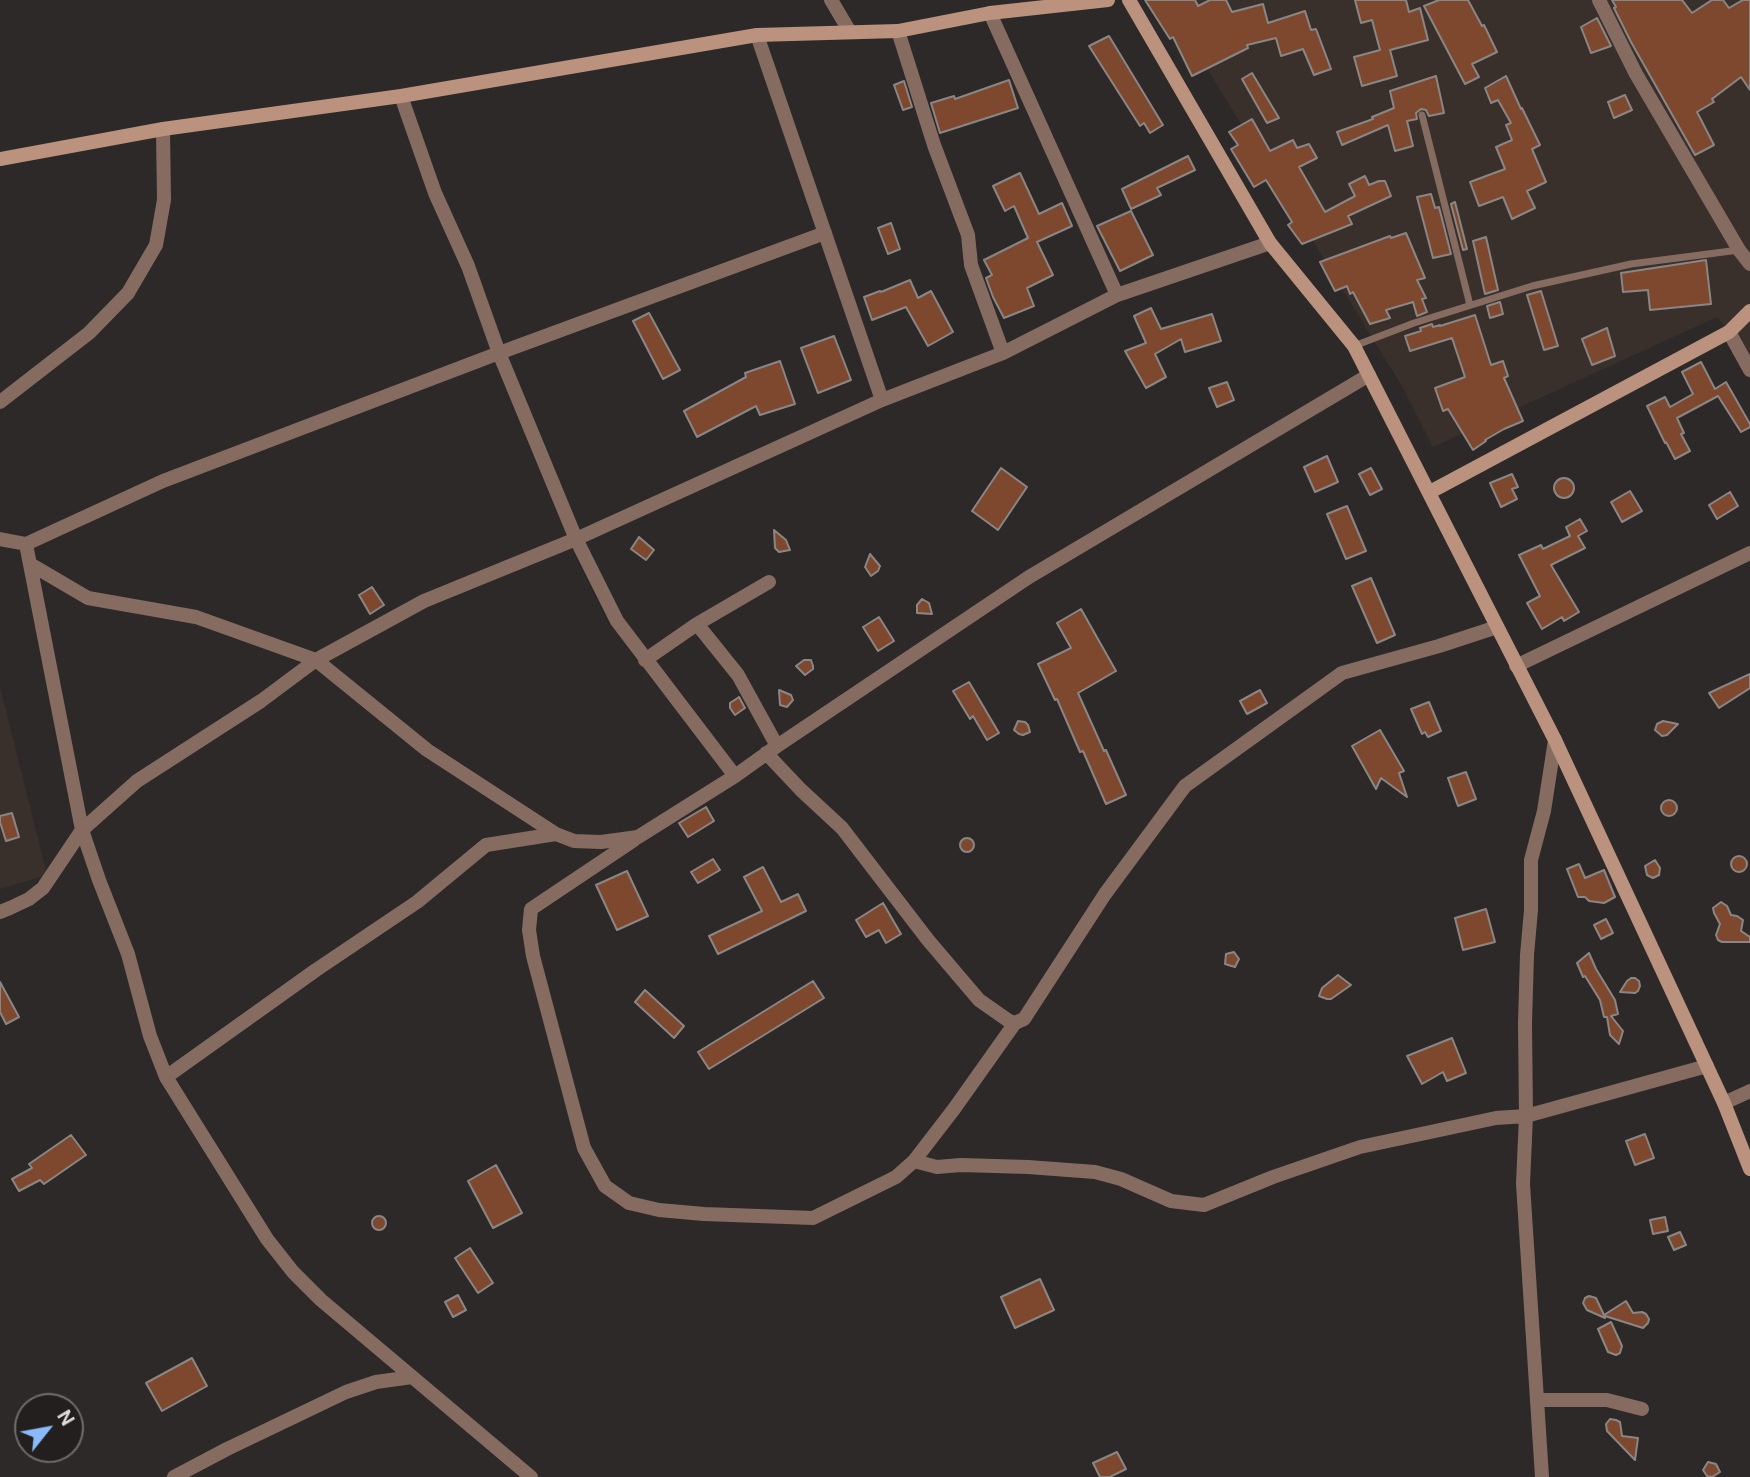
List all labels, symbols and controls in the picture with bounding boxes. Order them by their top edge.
north arrow [14,1393,84,1463]
text: N [51,1406,80,1430]

